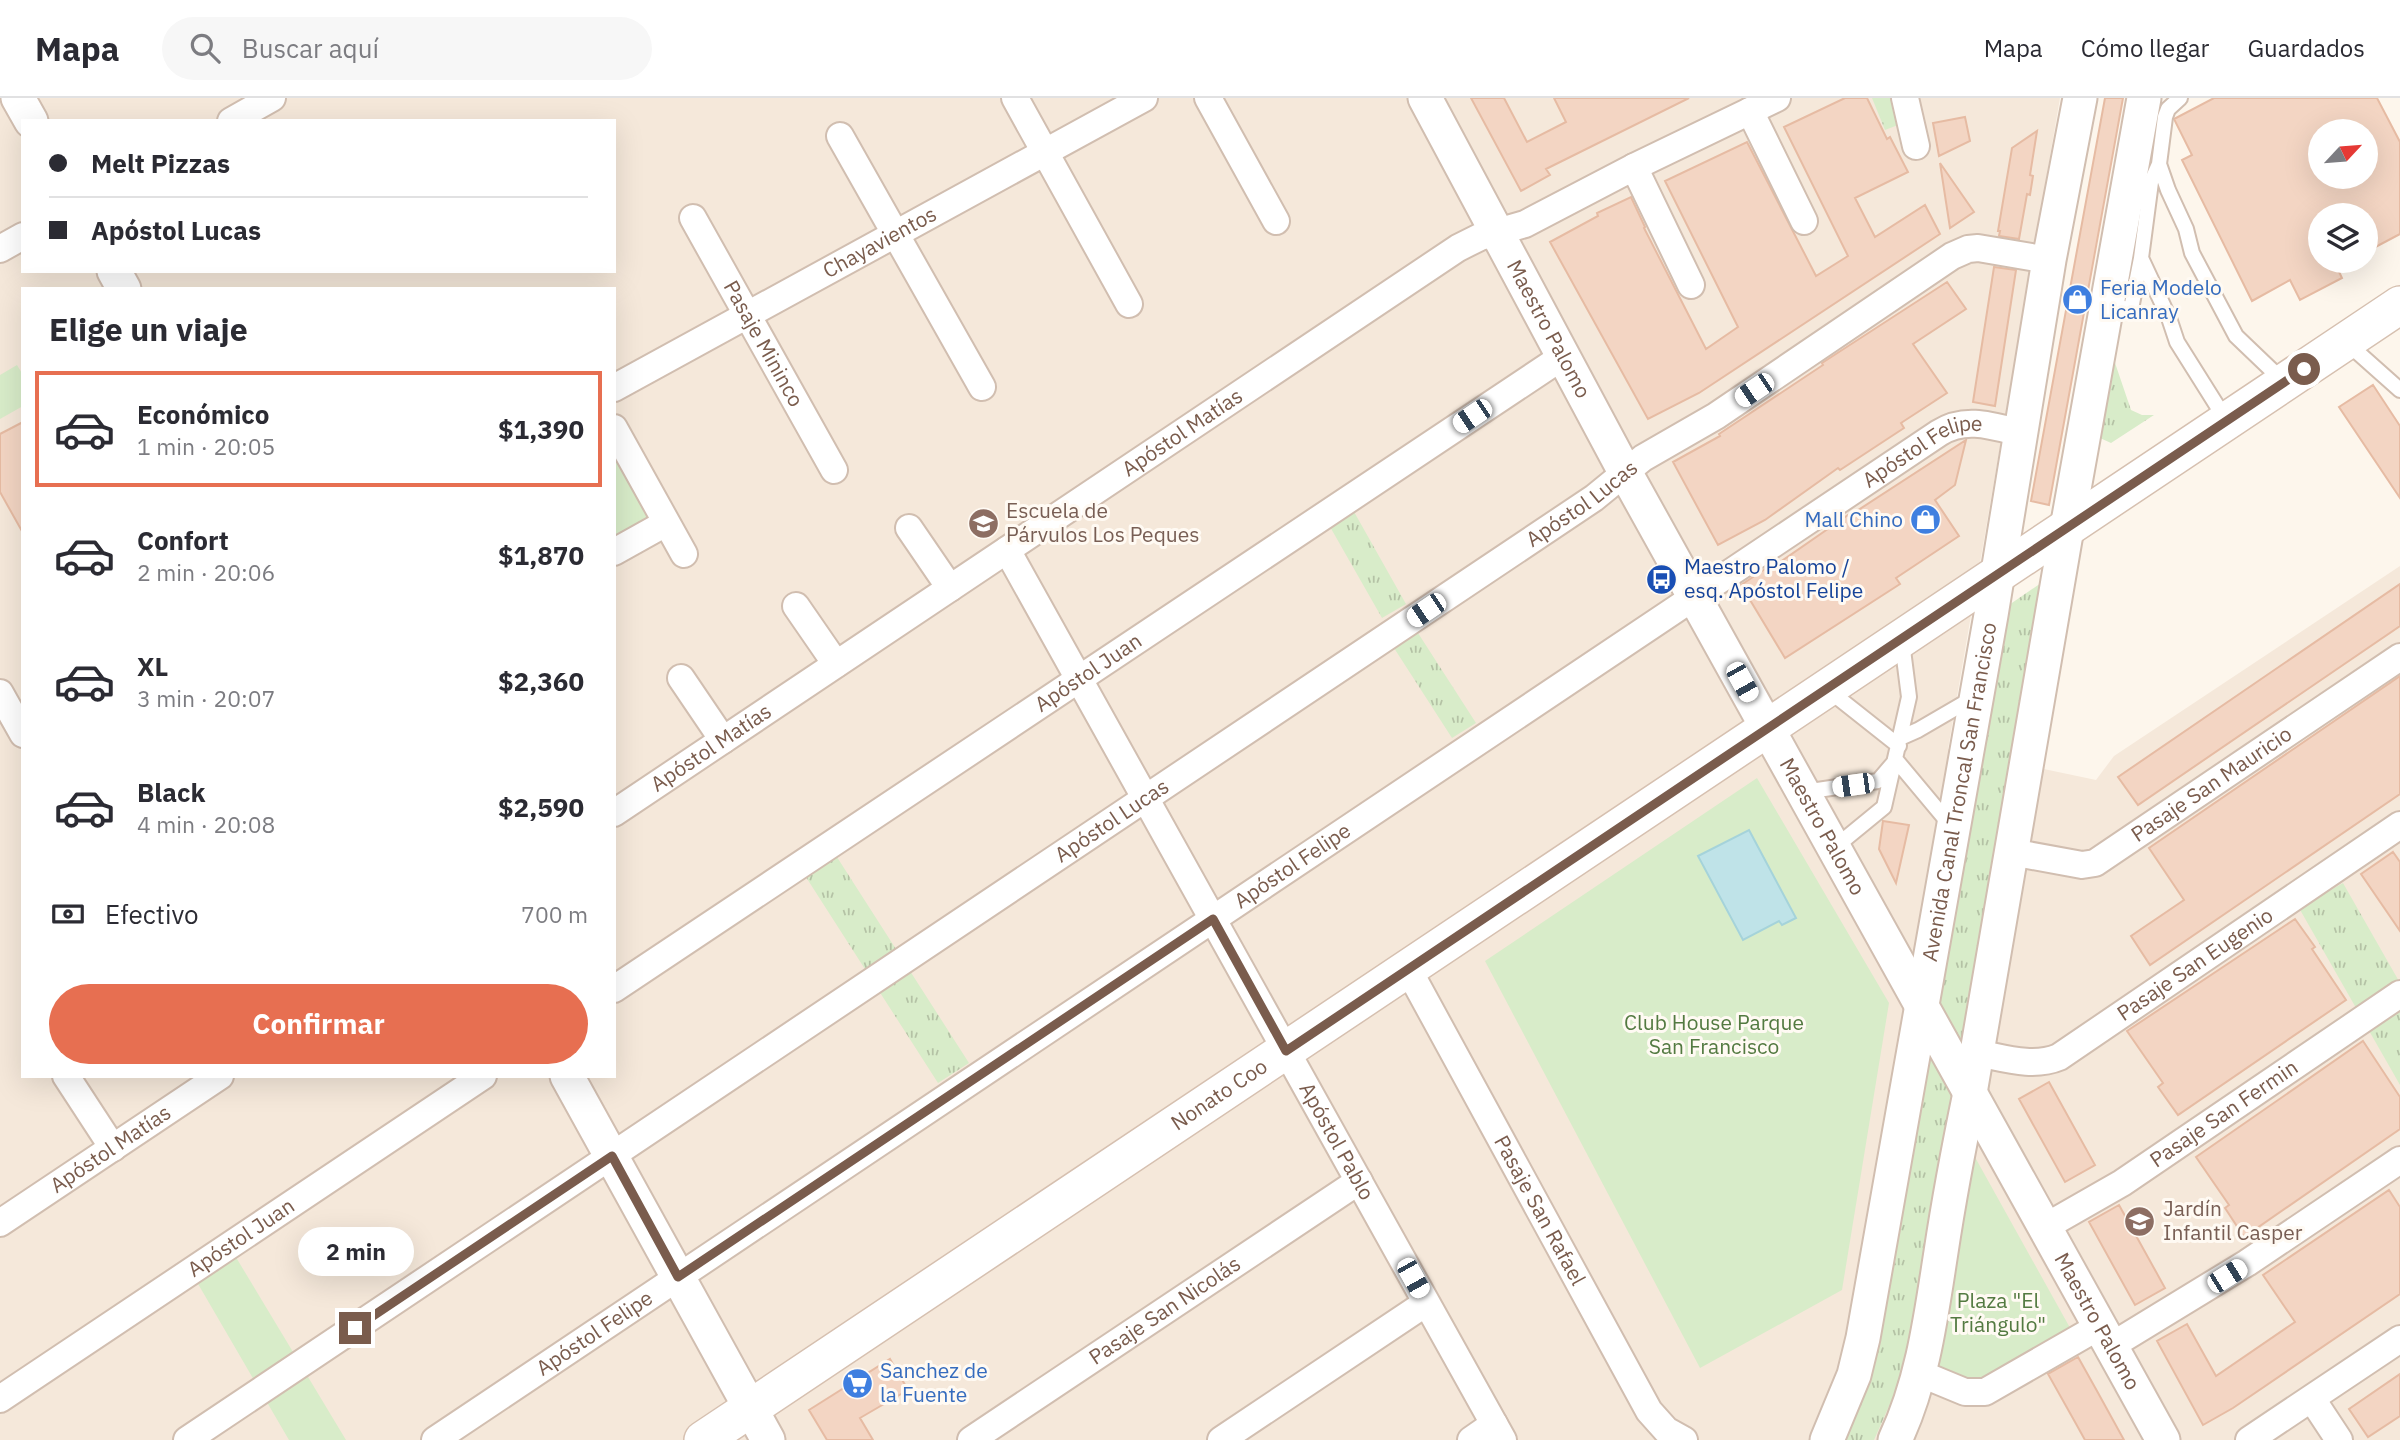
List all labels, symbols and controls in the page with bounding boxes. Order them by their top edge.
search box [162,17,652,80]
text: Mapa [35,27,120,70]
icon: search [186,29,224,67]
text: Buscar aquí [242,31,379,65]
text: Mapa [1984,32,2043,64]
text: Cómo llegar [2081,32,2209,64]
text: Guardados [2247,32,2365,64]
north arrow [2308,119,2378,189]
map controls [2308,119,2378,273]
text: Melt Pizzas [91,146,230,180]
street label: Chayavientos [817,199,941,284]
button: layers [2308,203,2378,273]
text: Apóstol Lucas [91,213,261,247]
street label: Maestro Palomo [1501,255,1598,403]
place label: Feria Modelo Licanray [2100,273,2222,325]
street label: Pasaje Mininco [718,275,811,411]
shop icon: Feria Modelo Licanray [2060,283,2094,317]
text: Elige un viaje [49,308,248,350]
route start [2288,353,2320,385]
car [1731,370,1778,410]
street label: Apóstol Matías [1116,381,1248,482]
car [1449,396,1496,436]
text: Económico [137,397,269,431]
icon: car [53,398,116,461]
street label: Apóstol Felipe [1856,408,1984,494]
text: $1,390 [498,412,584,446]
text: 1 min · 20:05 [137,431,275,461]
street label: Apóstol Lucas [1520,453,1643,553]
place label: Escuela de Párvulos Los Peques [1006,496,1200,548]
shop icon: Mall Chino [1909,503,1943,537]
place label: Mall Chino [1805,505,1903,533]
school or university icon: Escuela de Párvulos Los Peques [966,506,1000,540]
text: Confort [137,523,229,557]
icon: car [53,524,116,587]
text: $1,870 [498,538,584,572]
place label: Maestro Palomo / esq. Apóstol Felipe [1684,552,1863,604]
text: 2 min · 20:06 [137,557,275,587]
bus stop icon: Maestro Palomo / esq. Apóstol Felipe [1644,562,1678,596]
car [1403,590,1450,630]
street label: Avenida Canal Troncal San Francisco [1915,620,2002,964]
street label: Apóstol Juan [1029,626,1147,718]
text: XL [137,649,168,683]
icon: car [53,650,116,713]
car [1723,659,1762,705]
text: $2,360 [498,664,584,698]
text: 3 min · 20:07 [137,683,275,713]
street label: Apóstol Matías [645,697,776,798]
street label: Pasaje San Mauricio [2125,719,2297,848]
street label: Maestro Palomo [1774,753,1872,900]
street label: Apóstol Lucas [1049,772,1174,868]
car [1831,772,1876,798]
text: Black [137,775,205,809]
icon: car [53,776,116,839]
text: $2,590 [498,790,584,824]
text: 4 min · 20:08 [137,809,275,839]
street label: Apóstol Felipe [1228,816,1356,914]
icon: cash [49,895,87,933]
text: Efectivo [105,897,199,931]
text: 700 m [521,899,588,929]
street label: Pasaje San Eugenio [2111,901,2278,1027]
button: Confirmar [49,984,588,1064]
park label: Club House Parque San Francisco [1624,1008,1804,1060]
street label: Nonato Coo [1165,1052,1272,1136]
street label: Pasaje San Fermin [2144,1053,2303,1173]
street label: Apóstol Pablo [1293,1077,1381,1205]
street label: Apóstol Matías [44,1098,176,1199]
street label: Pasaje San Rafael [1488,1130,1593,1290]
street label: Apóstol Juan [182,1191,299,1283]
place label: Jardín Infantil Casper [2163,1194,2303,1246]
school or university icon: Jardín Infantil Casper [2123,1204,2157,1238]
callout: 2 min [297,1226,413,1276]
text: 2 min [326,1236,386,1266]
street label: Maestro Palomo [2049,1247,2147,1395]
street label: Pasaje San Nicolás [1083,1249,1246,1371]
car [1394,1255,1433,1301]
car [2204,1256,2251,1296]
street label: Apóstol Felipe [530,1283,658,1381]
park label: Plaza "El Triángulo" [1950,1286,2046,1338]
route end [339,1312,371,1344]
place label: Sanchez de la Fuente [880,1356,988,1408]
supermarket icon: Sanchez de la Fuente [840,1366,874,1400]

